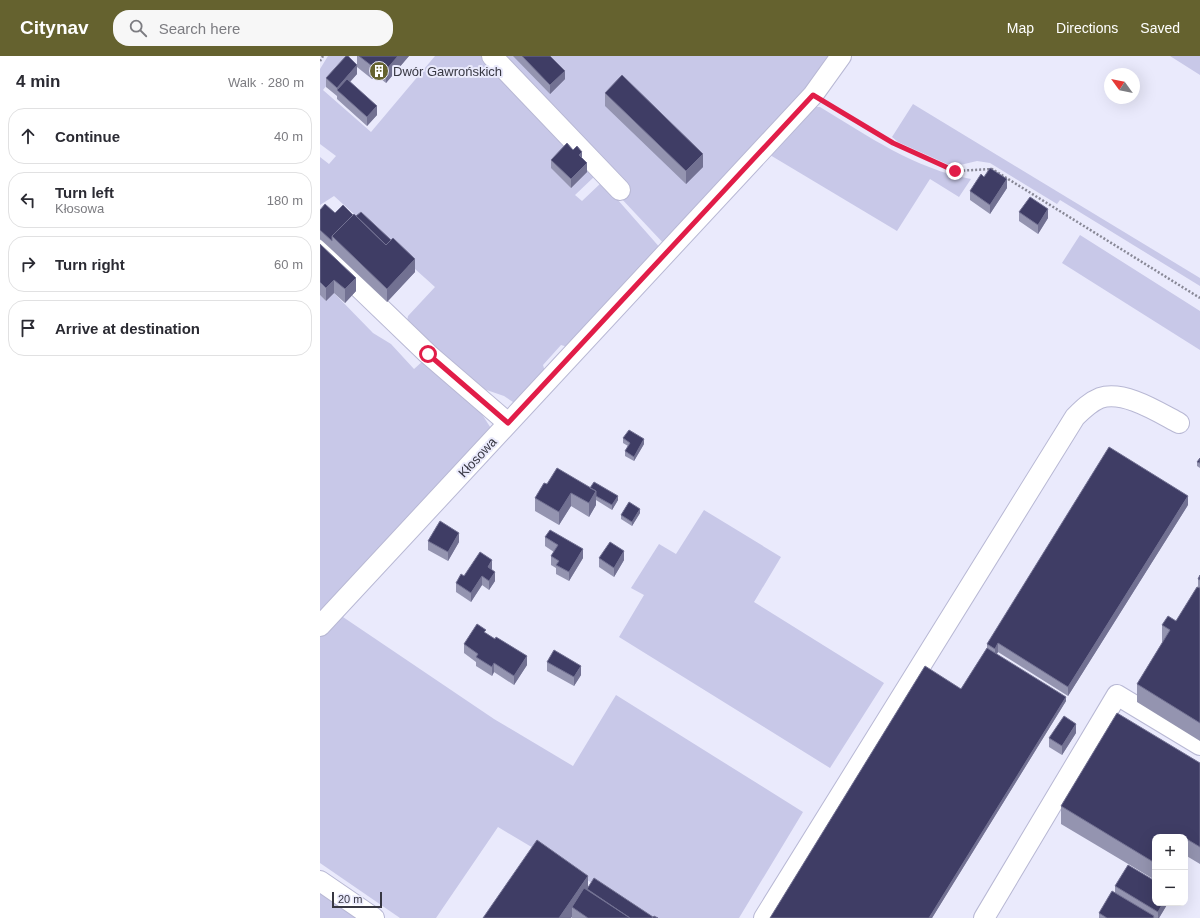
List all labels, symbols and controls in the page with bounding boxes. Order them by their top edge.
search box [113,10,393,46]
text: Citynav [20,17,89,38]
icon: search [127,17,149,39]
text: Search here [159,20,240,37]
text: Map [1007,20,1034,36]
text: Directions [1056,20,1118,36]
text: Saved [1140,20,1180,36]
building icon: Dwór Gawrońskich [368,60,390,82]
place label: Dwór Gawrońskich [393,64,502,79]
north arrow [1104,68,1140,104]
text: 4 min [16,72,60,91]
text: Walk · 280 m [228,75,304,90]
icon: ahead [17,125,39,147]
text: Continue [55,128,120,145]
text: 40 m [274,129,303,144]
route end [946,162,964,180]
text: Turn left [55,184,114,201]
icon: left [17,189,39,211]
text: 180 m [267,193,303,208]
text: Kłosowa [55,201,104,216]
icon: right [17,253,39,275]
text: Turn right [55,256,125,273]
text: 60 m [274,257,303,272]
icon: arrive [17,317,39,339]
text: Arrive at destination [55,320,200,337]
route start [419,345,437,363]
street label: Kłosowa [455,434,500,480]
map controls [1152,834,1188,906]
button: + [1152,834,1188,870]
button: − [1152,870,1188,906]
scale bar [332,890,382,909]
text: 20 m [338,893,362,905]

